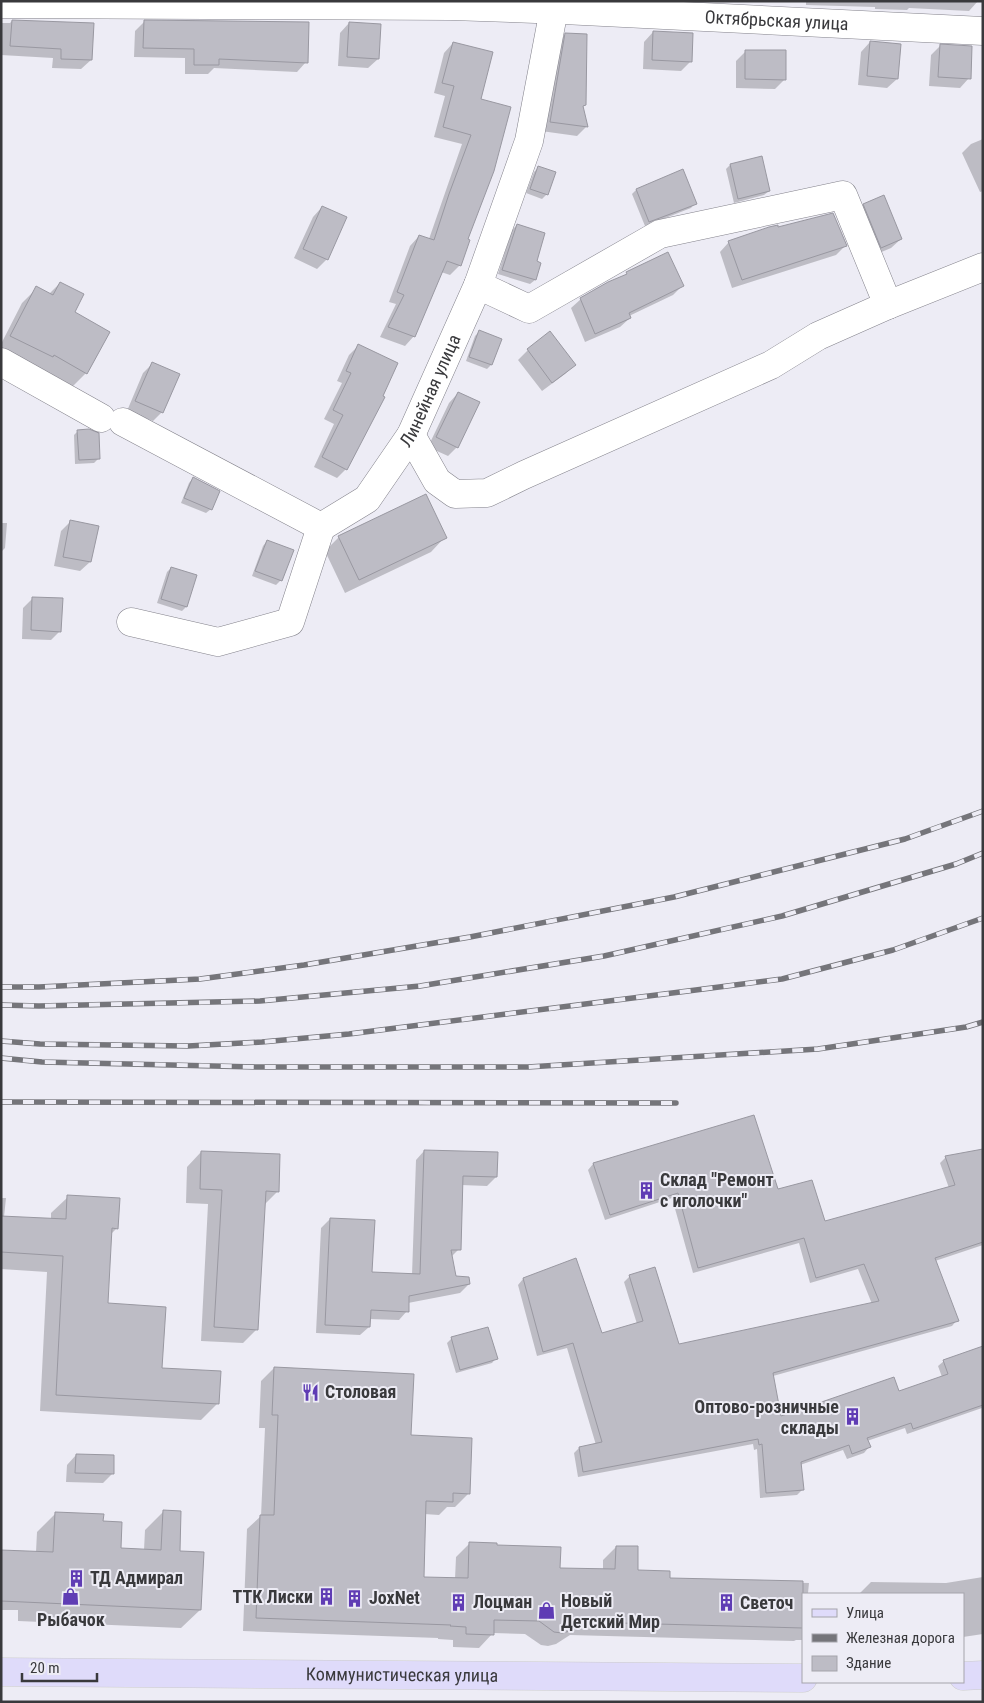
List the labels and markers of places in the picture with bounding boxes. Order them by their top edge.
place label: Склад "Ремонт с иголочки" [660,1169,774,1211]
building icon: Склад "Ремонт с иголочки" [636,1180,656,1200]
place label: Столовая [325,1381,396,1402]
restaurant icon: Столовая [301,1382,321,1402]
place label: Оптово-розничные склады [694,1396,839,1438]
building icon: Оптово-розничные склады [843,1407,863,1427]
place label: ТД Адмирал [90,1567,183,1588]
building icon: ТД Адмирал [66,1568,86,1588]
place label: ТТК Лиски [233,1586,313,1607]
shop icon: Рыбачок [61,1587,81,1607]
building icon: ТТК Лиски [317,1587,337,1607]
place label: JoxNet [369,1587,420,1608]
building icon: JoxNet [345,1588,365,1608]
place label: Новый Детский Мир [561,1590,660,1632]
place label: Лоцман [473,1591,532,1612]
building icon: Лоцман [449,1592,469,1612]
place label: Светоч [740,1592,793,1613]
building icon: Светоч [716,1593,736,1613]
shop icon: Новый Детский Мир [537,1601,557,1621]
place label: Рыбачок [37,1609,105,1630]

